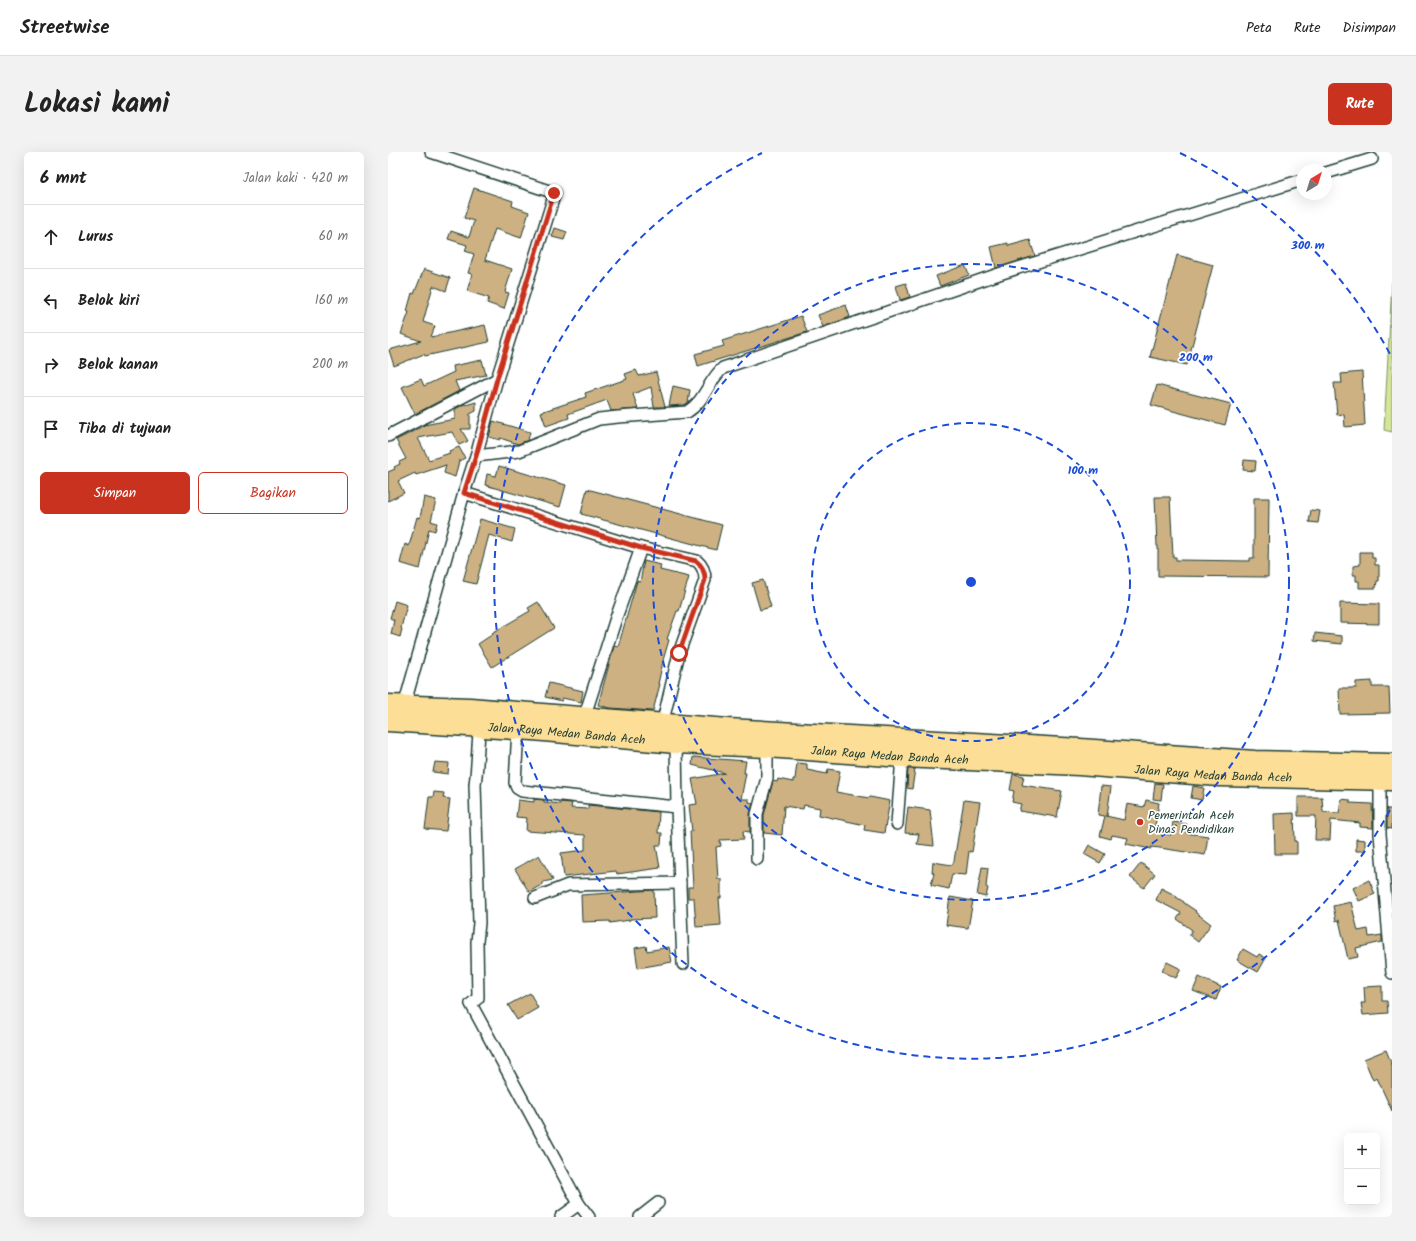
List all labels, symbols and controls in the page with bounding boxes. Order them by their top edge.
text: Streetwise [20,13,110,43]
text: Peta [1246,17,1272,39]
text: Rute [1294,17,1320,39]
text: Disimpan [1342,17,1396,39]
text: Lokasi kami [24,82,170,127]
button: Rute [1328,83,1392,125]
north arrow [1296,164,1332,200]
text: 6 mnt [40,165,87,192]
text: Jalan kaki · 420 m [243,168,348,189]
route end [545,184,563,202]
text: Lurus [78,225,113,249]
icon: ahead [40,226,62,248]
text: 60 m [319,226,348,247]
text: 300 m [1290,236,1325,255]
text: Belok kiri [78,289,139,313]
icon: left [40,290,62,312]
text: 160 m [315,290,348,311]
text: 200 m [1179,348,1213,367]
text: Belok kanan [78,353,158,377]
icon: right [40,354,62,376]
text: 200 m [312,354,348,375]
text: Tiba di tujuan [78,417,171,441]
icon: arrive [40,418,62,440]
text: 100 m [1068,461,1098,480]
button: Simpan [40,472,190,514]
button: Bagikan [198,472,348,514]
centre of rings [964,575,978,589]
route start [670,644,688,662]
street label: Jalan Raya Medan Banda Aceh [487,718,646,750]
street label: Jalan Raya Medan Banda Aceh [810,741,969,770]
street label: Jalan Raya Medan Banda Aceh [1133,760,1292,788]
place label: Pemerintah Aceh Dinas Pendidikan [1148,806,1234,839]
marker: Pemerintah Aceh Dinas Pendidikan [1135,817,1145,827]
map controls [1344,1133,1380,1205]
button: + [1344,1133,1380,1169]
button: − [1344,1169,1380,1205]

